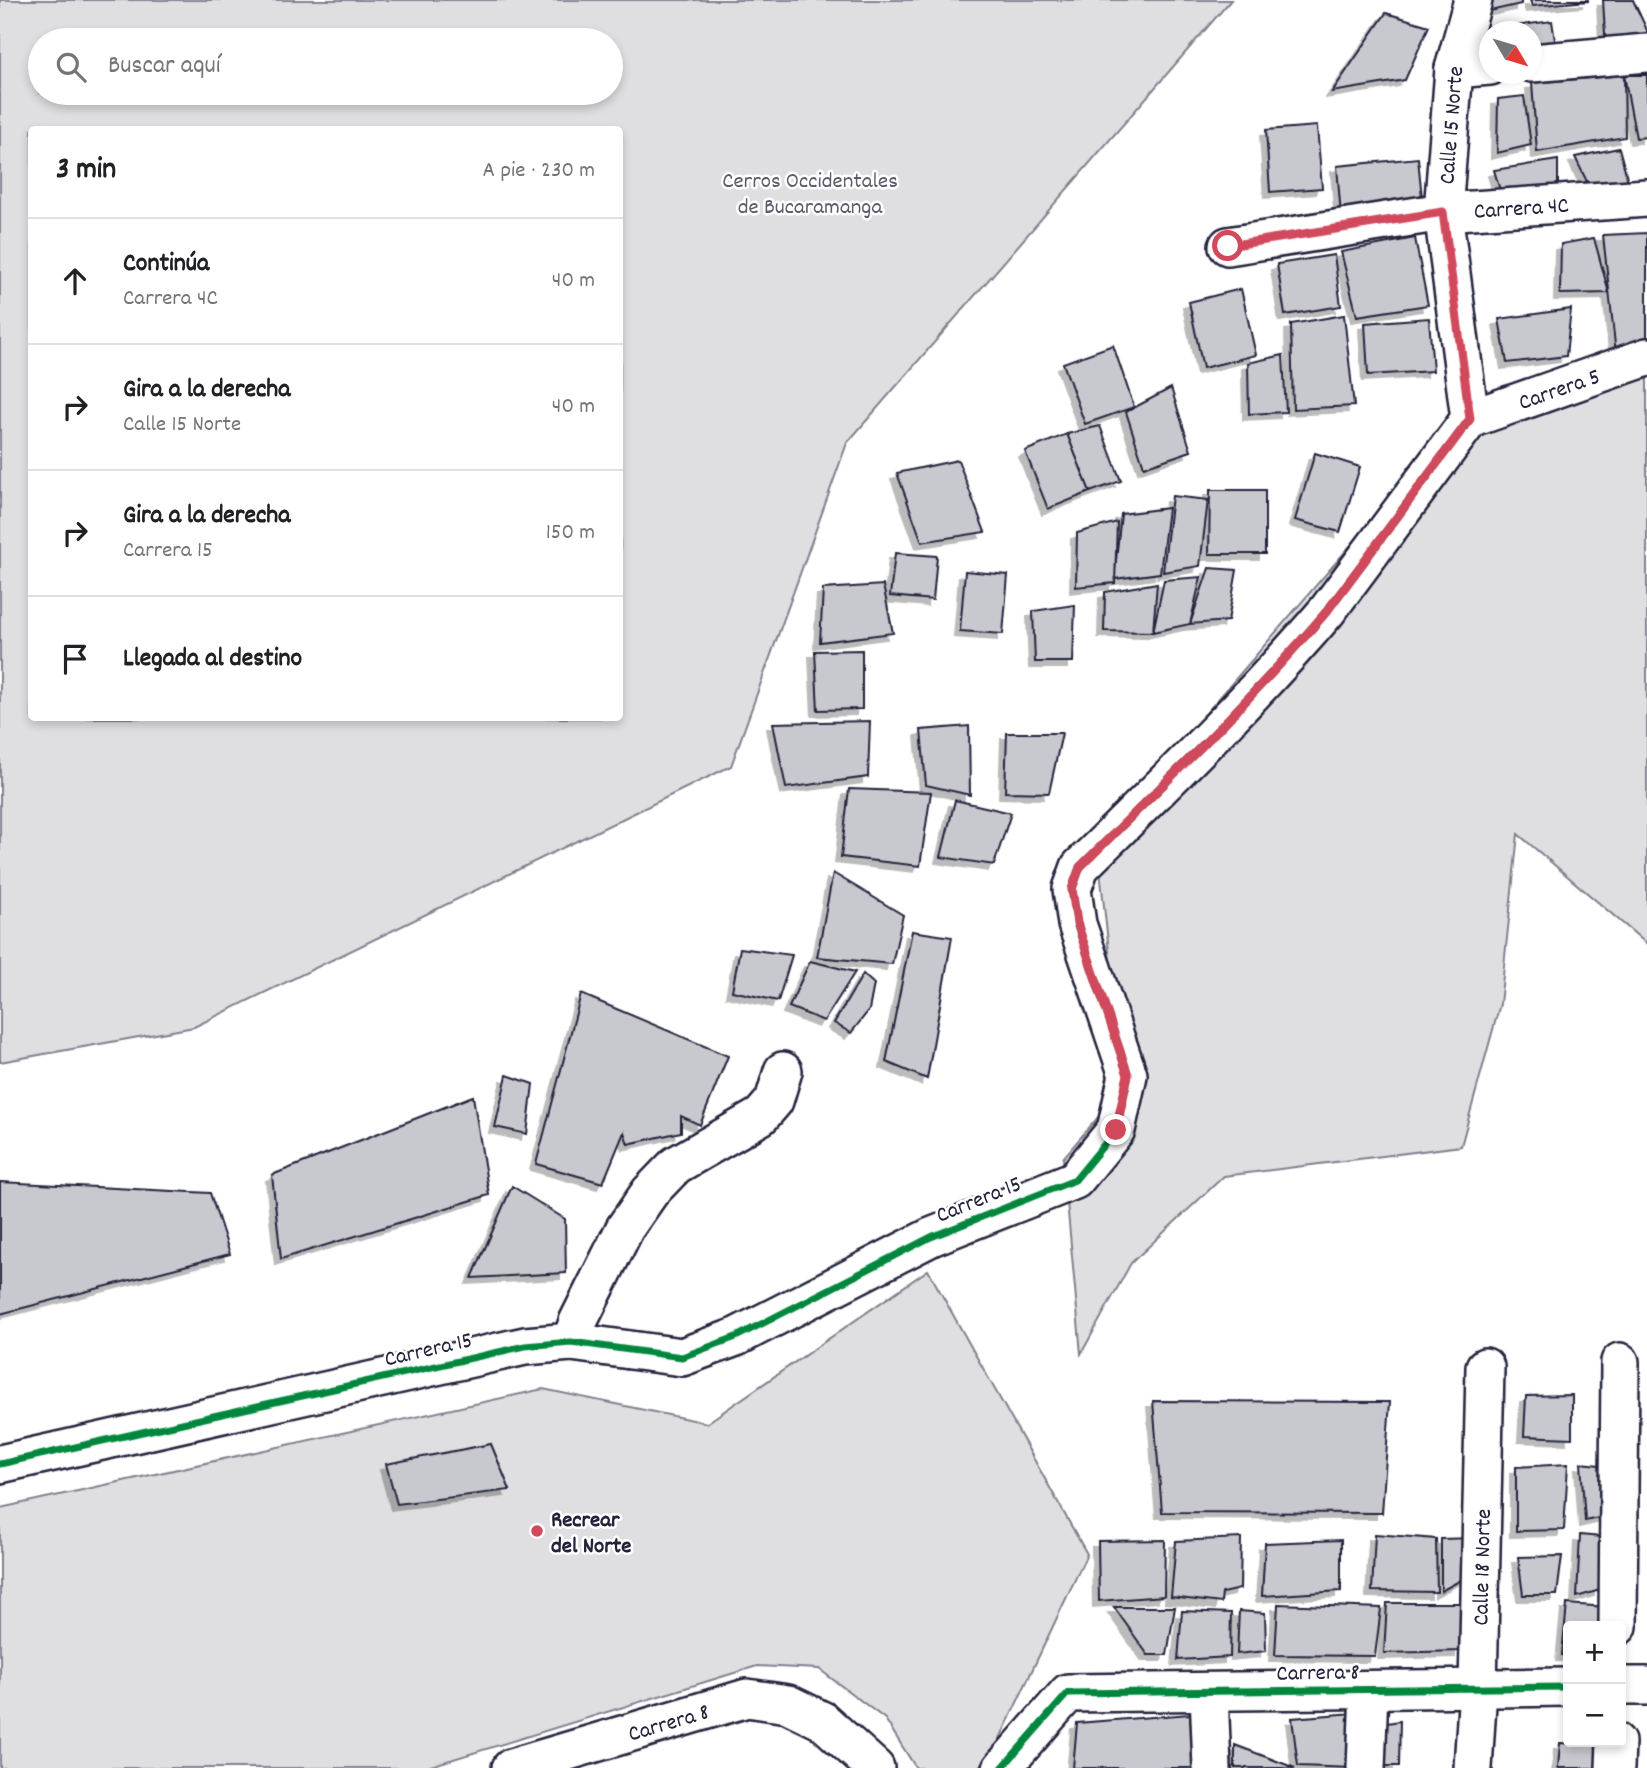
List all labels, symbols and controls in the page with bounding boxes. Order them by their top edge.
north arrow [1479,21,1542,84]
search box [28,28,623,105]
icon: search [52,48,90,86]
text: Buscar aquí [108,48,220,85]
street label: Calle 15 Norte [1432,65,1474,186]
text: 3 min [56,150,116,193]
text: A pie · 230 m [483,155,595,188]
park label: Cerros Occidentales de Bucaramanga [722,166,898,225]
street label: Carrera 4C [1473,190,1570,230]
route start [1212,230,1243,261]
text: Continúa [123,246,209,283]
icon: ahead [56,262,94,300]
text: 40 m [552,265,595,298]
text: Carrera 4C [123,283,218,316]
street label: Carrera 5 [1514,362,1605,421]
text: Gira a la derecha [123,372,290,409]
icon: right [56,388,94,426]
text: 40 m [552,391,595,424]
text: Calle 15 Norte [123,409,241,442]
text: Gira a la derecha [123,498,290,535]
icon: right [56,514,94,552]
text: 150 m [546,517,595,550]
text: Carrera 15 [123,535,213,568]
icon: arrive [56,640,94,678]
text: Llegada al destino [123,641,302,678]
route end [1100,1114,1131,1145]
street label: Carrera 15 [932,1169,1027,1233]
street label: Carrera 15 [381,1325,476,1378]
place label: Recrear del Norte [551,1505,631,1564]
street label: Calle 18 Norte [1466,1508,1502,1626]
marker: Recrear del Norte [529,1523,545,1539]
map controls [1563,1621,1626,1747]
button: + [1563,1621,1626,1684]
street label: Carrera 8 [1276,1657,1360,1692]
button: − [1563,1684,1626,1747]
street label: Carrera 8 [625,1697,714,1752]

